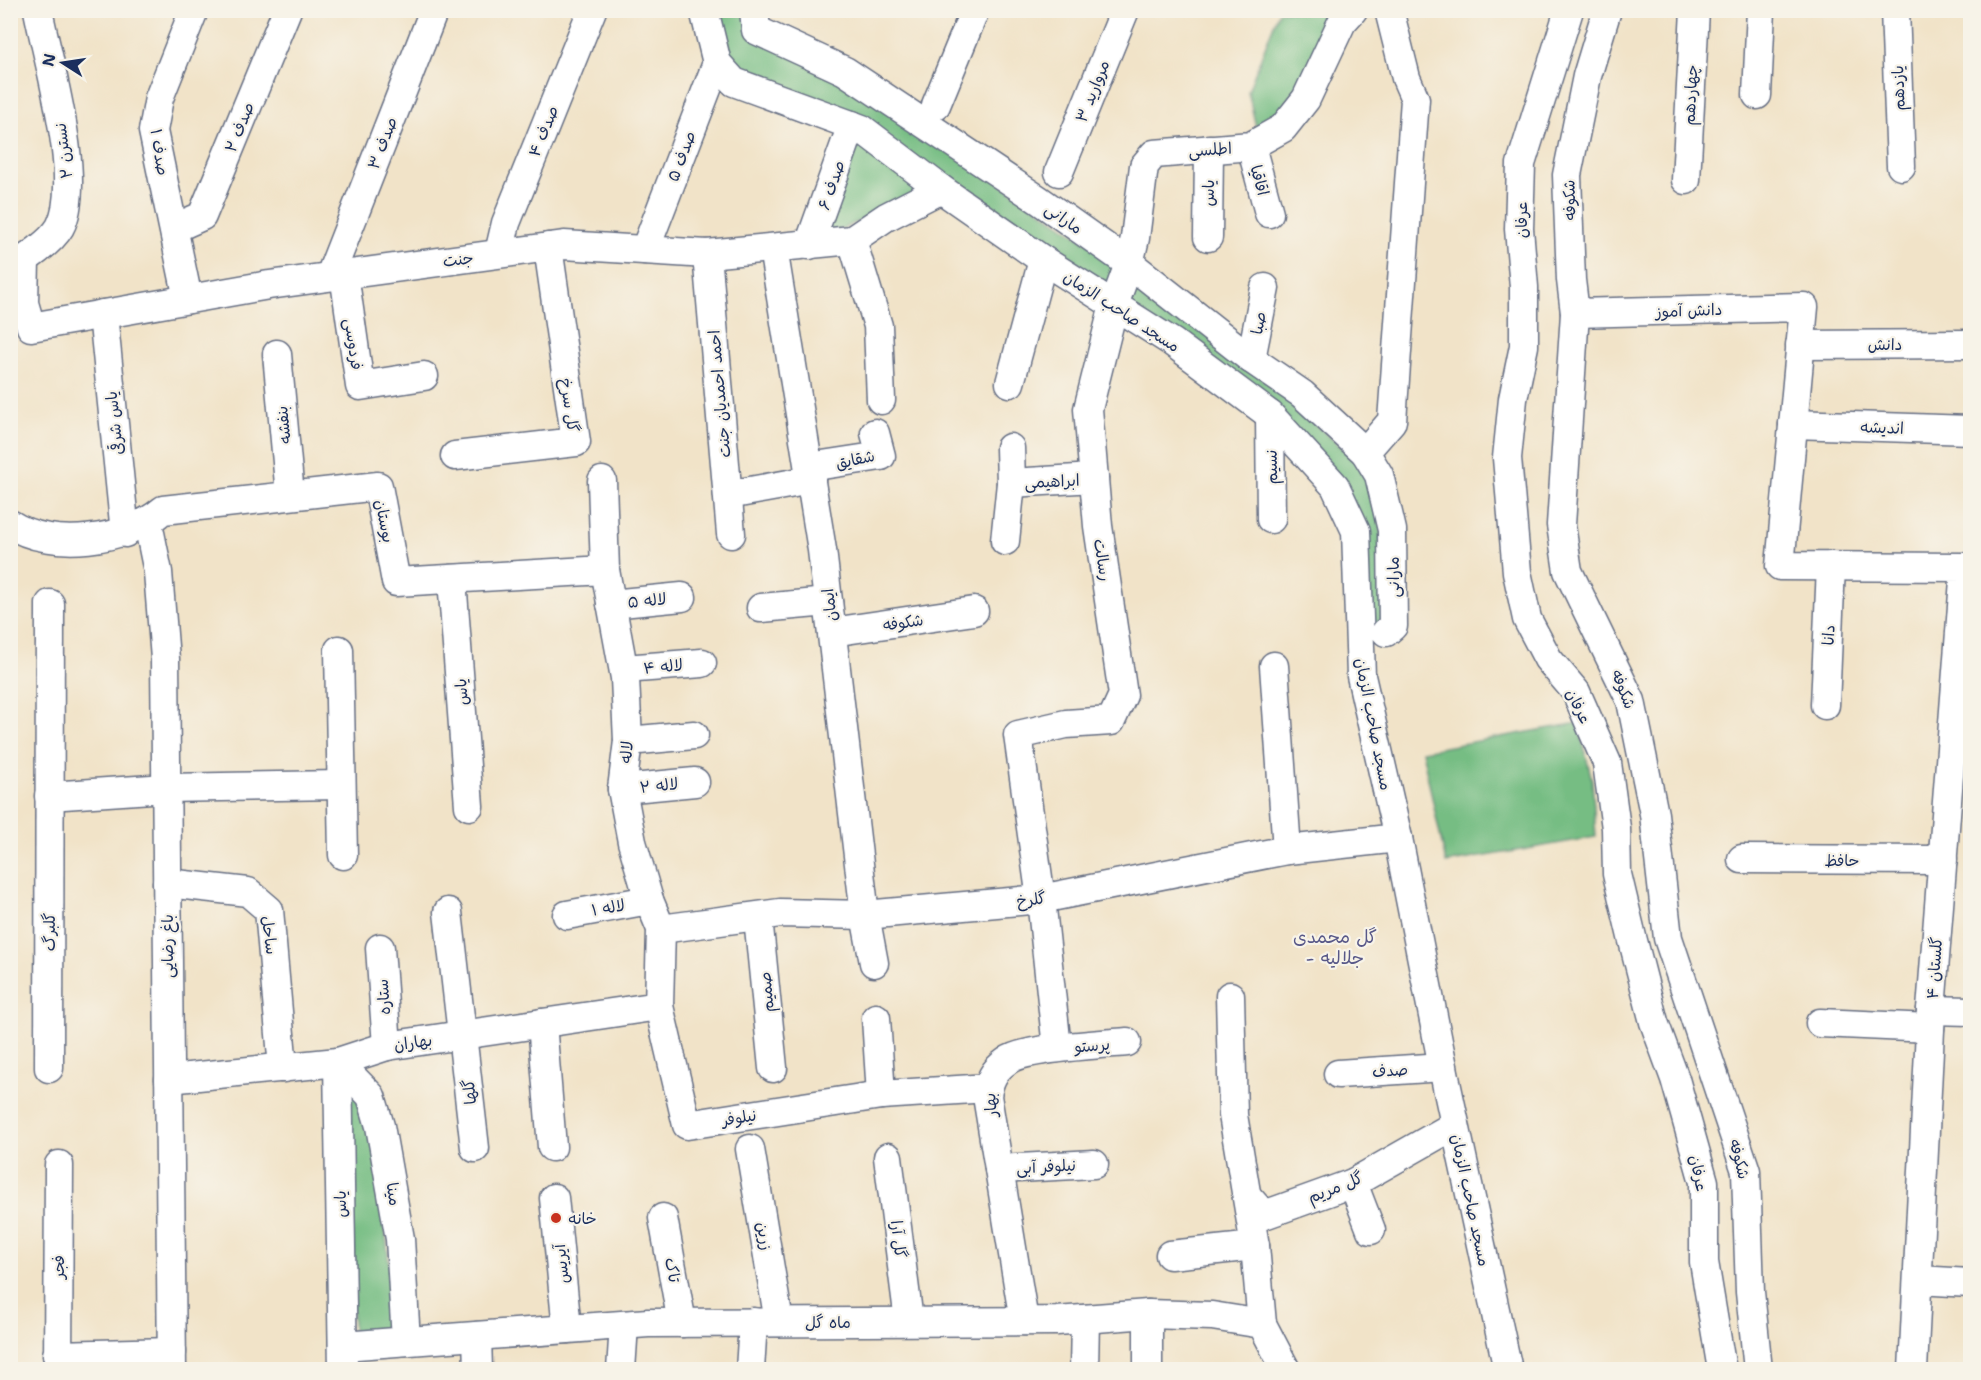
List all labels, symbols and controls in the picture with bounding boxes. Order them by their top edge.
north arrow [33,33,93,93]
text: N [37,52,60,68]
street label: مروارید ۳ [1071,57,1114,125]
street label: چهاردهم [1678,64,1705,126]
street label: یازدهم [1887,65,1912,111]
street label: صدف ۲ [220,99,259,155]
street label: صدف ۴ [524,102,563,160]
street label: صدف ۳ [363,114,402,172]
street label: نسترن ۲ [50,122,77,180]
street label: صدف ۱ [145,127,174,177]
street label: صدف ۵ [662,128,701,184]
street label: اطلسی [1188,138,1232,161]
street label: صدف ۶ [813,158,850,213]
street label: اقاقیا [1245,163,1274,198]
street label: یاس [1198,179,1219,207]
street label: شکوفه [1559,180,1580,220]
street label: مارانی [1041,198,1087,239]
street label: عرفان [1511,202,1532,238]
street label: جنت [441,247,475,272]
street label: مسجد صاحب الزمان [1060,266,1184,357]
street label: دانش آموز [1653,299,1723,322]
street label: صبا [1246,310,1271,336]
street label: فردوسی [340,317,368,371]
street label: احمد احمدیان جنت [703,329,736,459]
street label: دانش [1868,334,1902,355]
street label: گل سرخ [555,377,584,434]
street label: یاس شرقی [101,390,128,456]
street label: بنفشه [271,405,296,445]
street label: اندیشه [1860,416,1904,439]
street label: شقایق [834,445,877,474]
street label: نسیم [1261,449,1284,485]
street label: ابراهیمی [1024,470,1080,493]
street label: بوستان [370,498,399,545]
street label: رسالت [1089,537,1116,583]
street label: مارانی [1383,556,1404,598]
street label: ایمان [817,587,842,623]
street label: لاله ۵ [627,588,667,613]
street label: شکوفه [882,609,925,636]
street label: دانا [1817,624,1840,646]
street label: لاله ۴ [642,654,684,679]
street label: مسجد صاحب الزمان [1350,656,1397,792]
street label: شکوفه [1606,666,1641,712]
street label: یاس [450,678,473,706]
street label: عرفان [1561,685,1596,727]
street label: لاله [615,740,638,764]
street label: لاله ۲ [639,773,679,798]
street label: حافظ [1824,850,1860,871]
street label: گلرخ [1015,887,1047,912]
street label: لاله ۱ [590,894,627,921]
street label: گلبرگ [39,913,60,951]
street label: باغ رضایی [157,914,179,978]
street label: ساحل [257,914,282,956]
district label: گل محمدی - جلالیه [1293,925,1377,970]
street label: گلستان ۴ [1922,936,1947,1000]
street label: صمیم [754,971,781,1013]
street label: ستاره [372,978,395,1016]
street label: بهاران [392,1029,434,1056]
street label: پرستو [1072,1033,1111,1058]
street label: صدف [1371,1059,1409,1082]
street label: گلها [458,1078,481,1106]
street label: بهار [979,1092,1002,1120]
street label: نیلوفر [718,1104,758,1131]
street label: مسجد صاحب الزمان [1446,1132,1495,1268]
street label: شکوفه [1724,1137,1755,1181]
street label: عرفان [1685,1153,1712,1193]
street label: نیلوفر آبی [1016,1154,1076,1179]
street label: گل مریم [1304,1167,1367,1210]
street label: مینا [381,1181,406,1207]
street label: یاس [330,1190,351,1218]
place label: خانه [568,1208,597,1229]
marker: خانه [549,1211,563,1225]
street label: گل آرا [886,1219,911,1259]
street label: زرین [752,1220,777,1252]
street label: آیریس [549,1242,574,1285]
street label: فجر [48,1255,69,1281]
street label: تاک [660,1256,685,1285]
street label: ماه گل [805,1312,851,1333]

